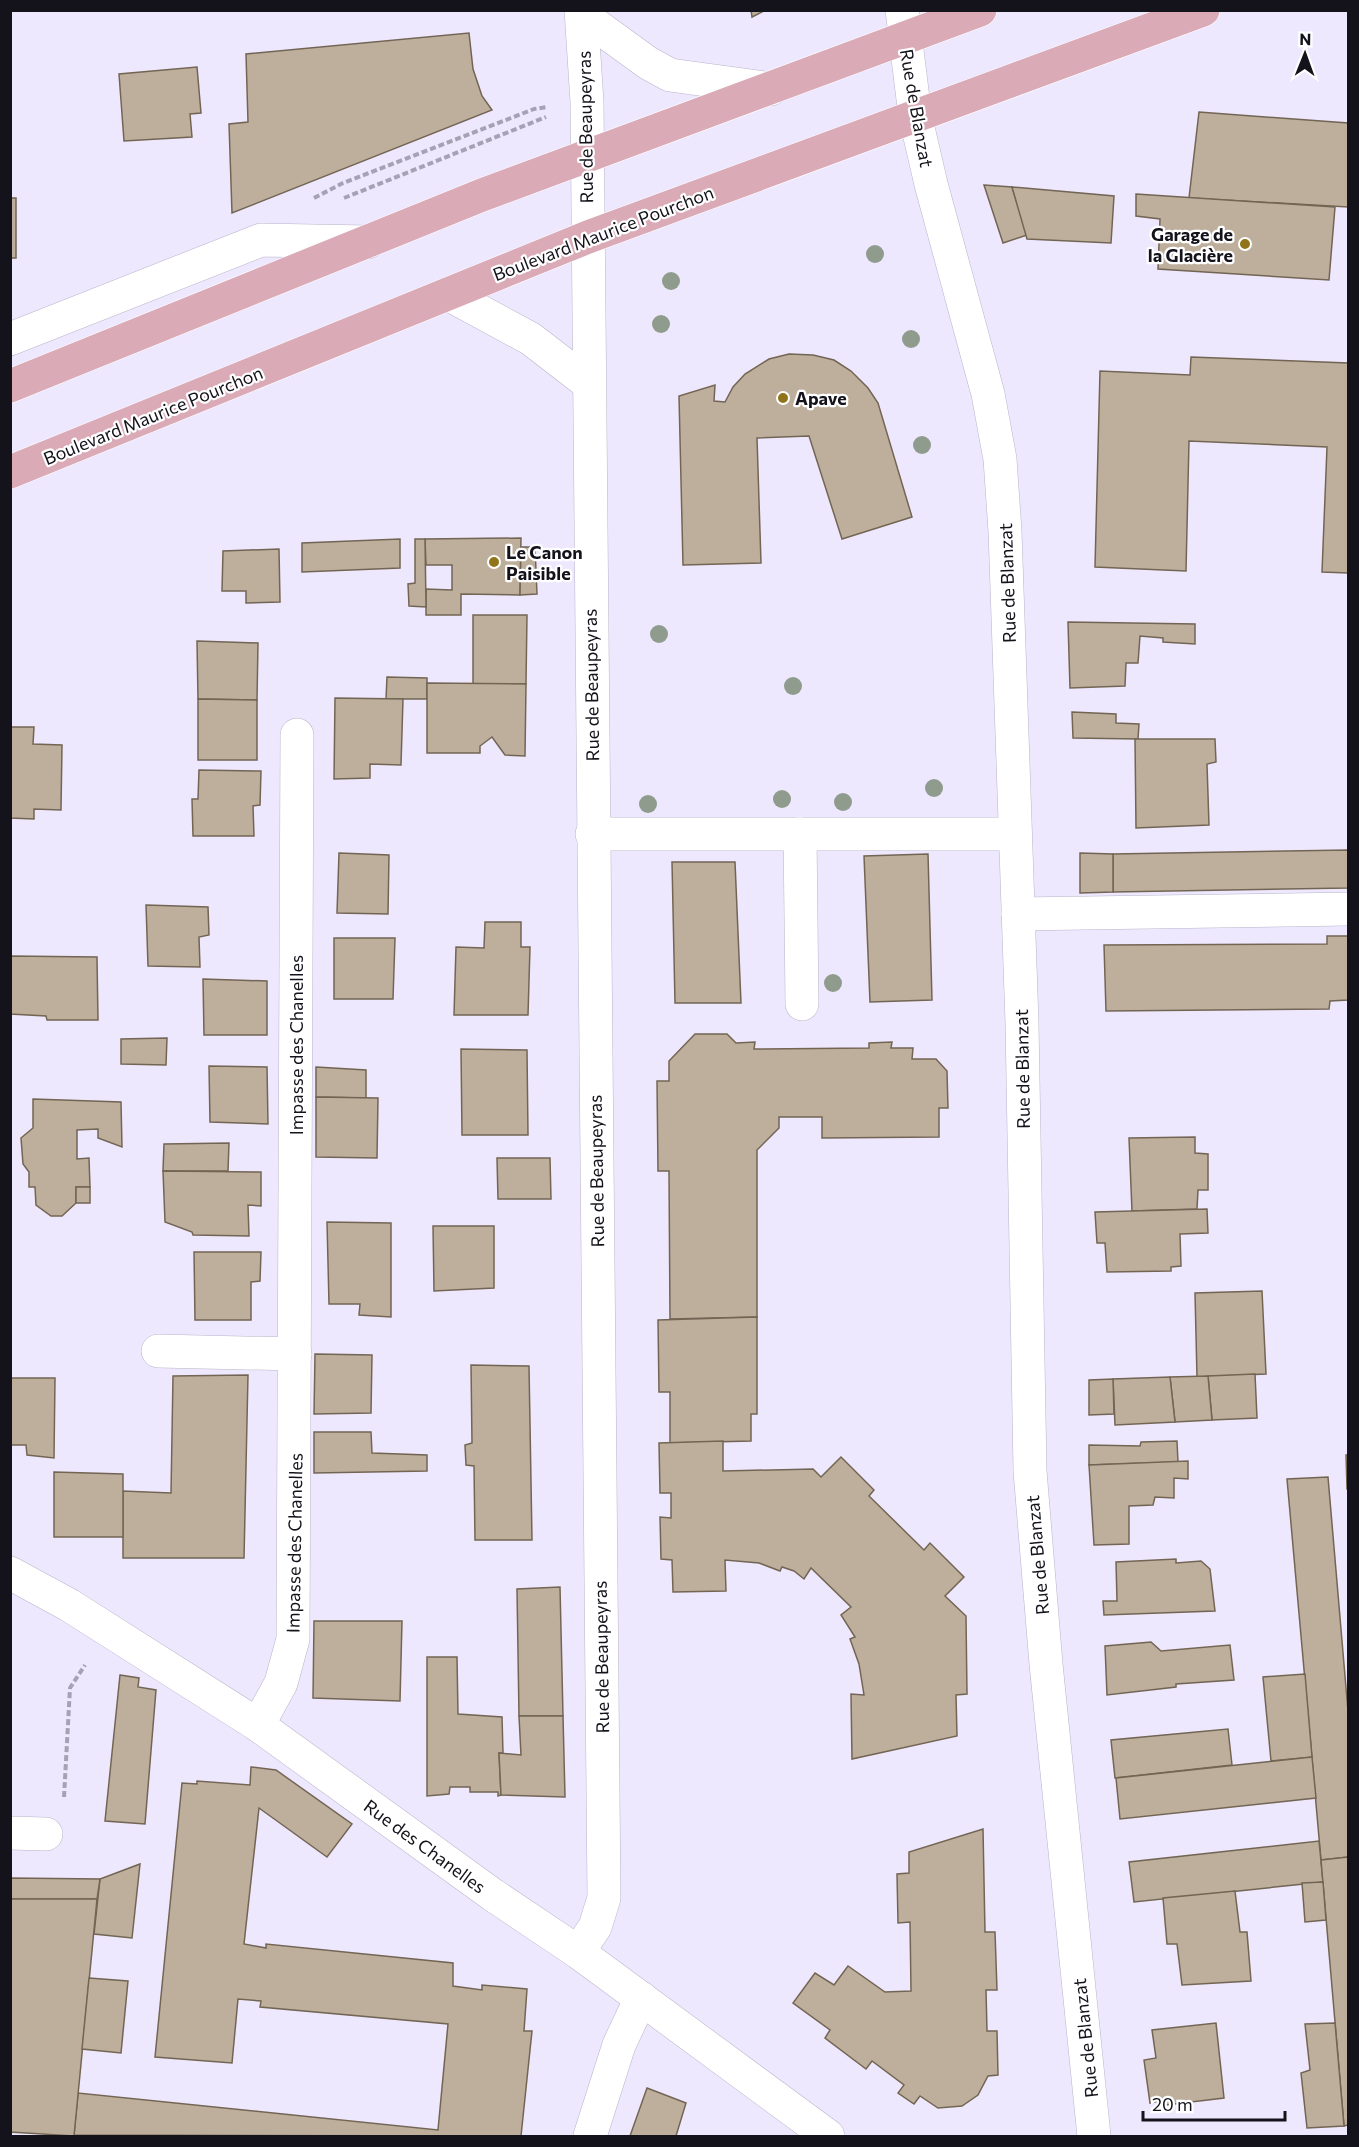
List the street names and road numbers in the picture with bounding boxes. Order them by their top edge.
street label: Rue de Blanzat [896,47,938,169]
street label: Rue de Beaupeyras [573,50,597,204]
street label: Boulevard Maurice Pourchon [490,181,716,285]
street label: Boulevard Maurice Pourchon [40,361,266,469]
street label: Rue de Blanzat [994,523,1020,643]
street label: Rue de Beaupeyras [579,608,603,762]
street label: Impasse des Chanelles [285,955,307,1135]
street label: Rue de Blanzat [1010,1009,1034,1129]
street label: Rue de Beaupeyras [584,1094,608,1248]
street label: Impasse des Chanelles [281,1453,307,1633]
street label: Rue de Blanzat [1021,1494,1053,1616]
street label: Rue de Beaupeyras [589,1580,613,1734]
street label: Rue des Chanelles [360,1794,490,1898]
street label: Rue de Blanzat [1068,1977,1102,2099]

